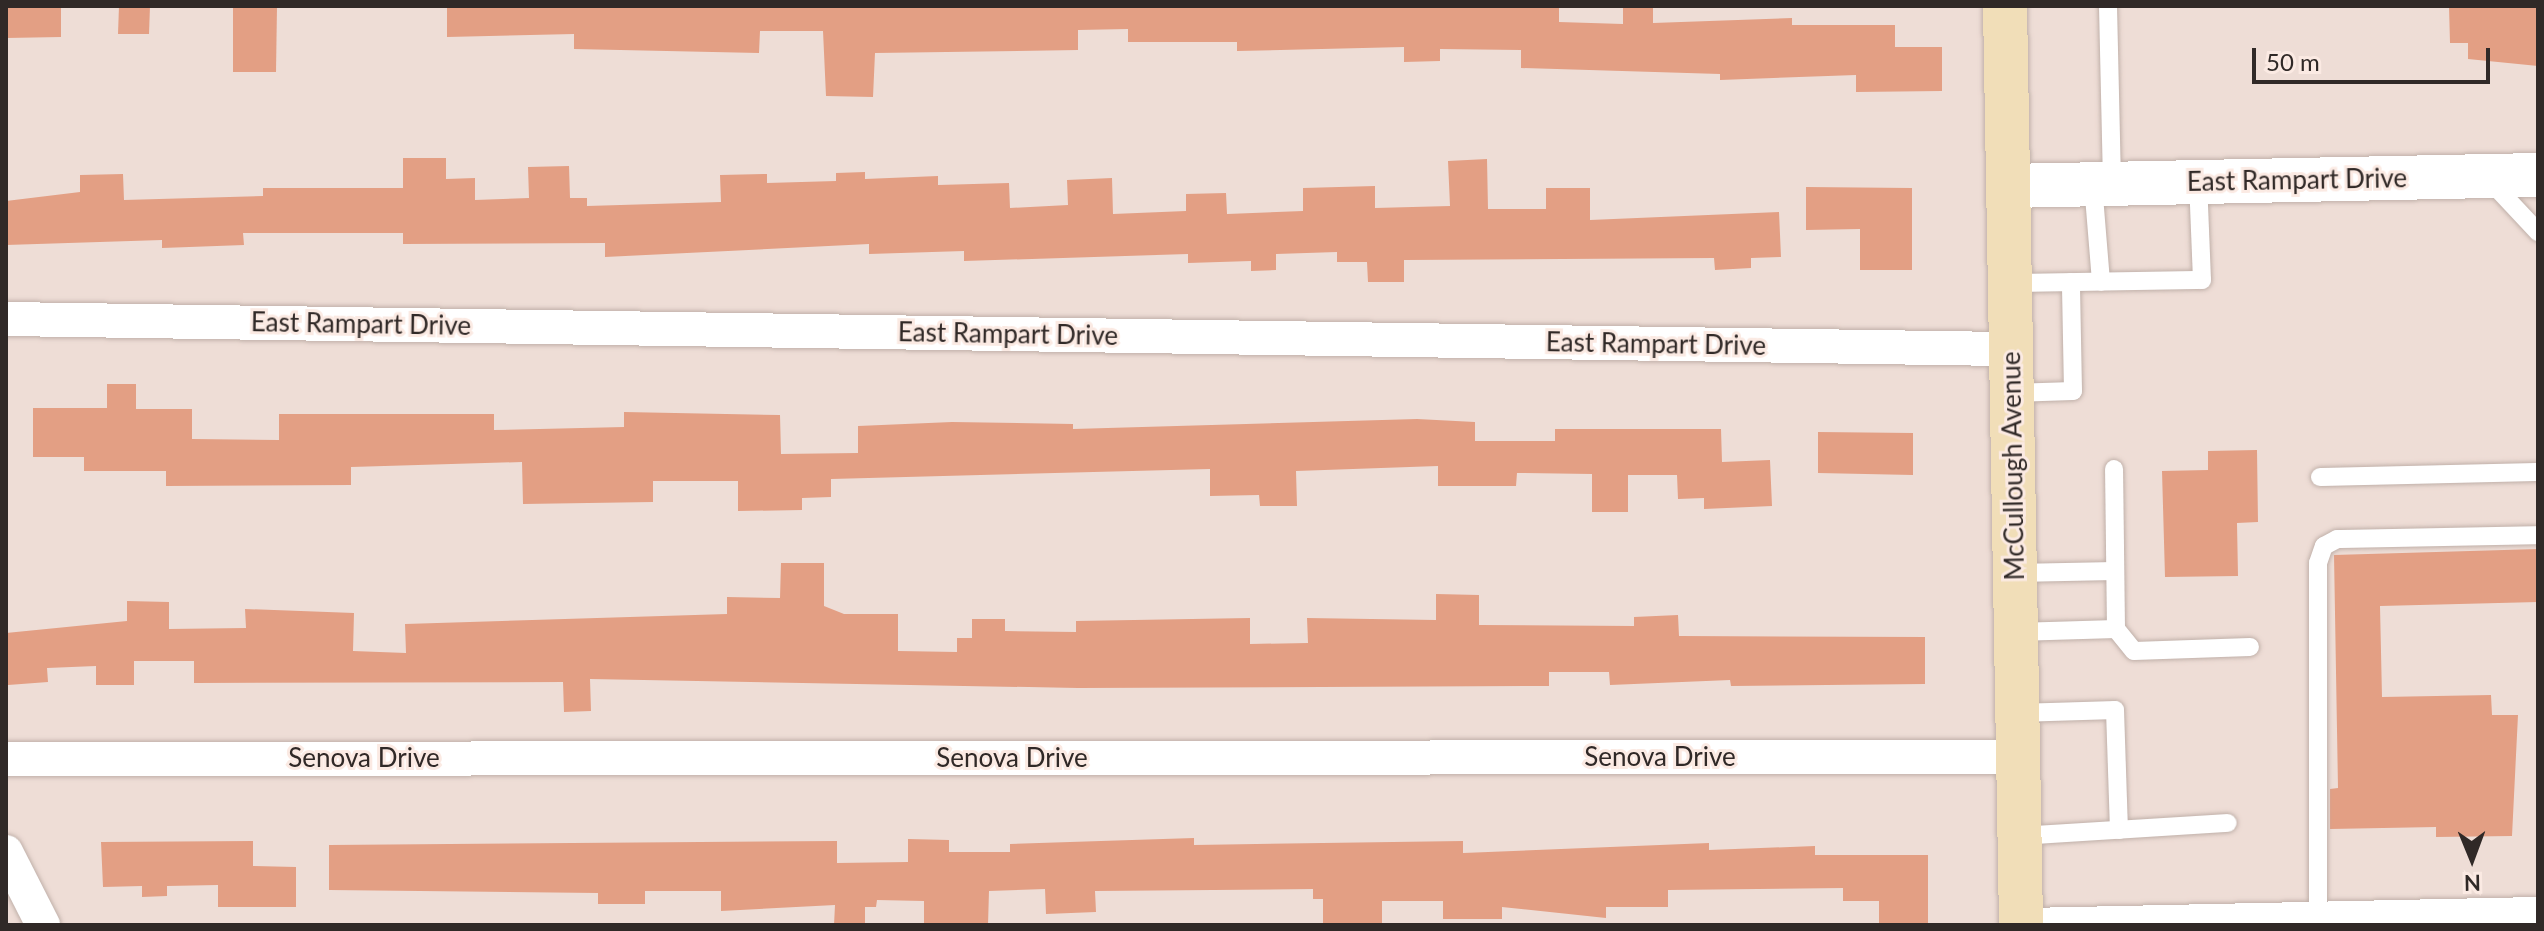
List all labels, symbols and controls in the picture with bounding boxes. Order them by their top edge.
scale bar [2256,32,2494,82]
text: 50 m [2266,47,2320,76]
street label: East Rampart Drive [2187,162,2407,198]
street label: East Rampart Drive [251,306,471,342]
street label: East Rampart Drive [898,316,1118,352]
street label: East Rampart Drive [1546,326,1766,362]
street label: McCullough Avenue [1995,351,2031,581]
street label: Senova Drive [1584,741,1736,773]
street label: Senova Drive [288,742,440,774]
street label: Senova Drive [936,742,1088,774]
north arrow [2432,819,2512,899]
text: N [2464,870,2481,897]

